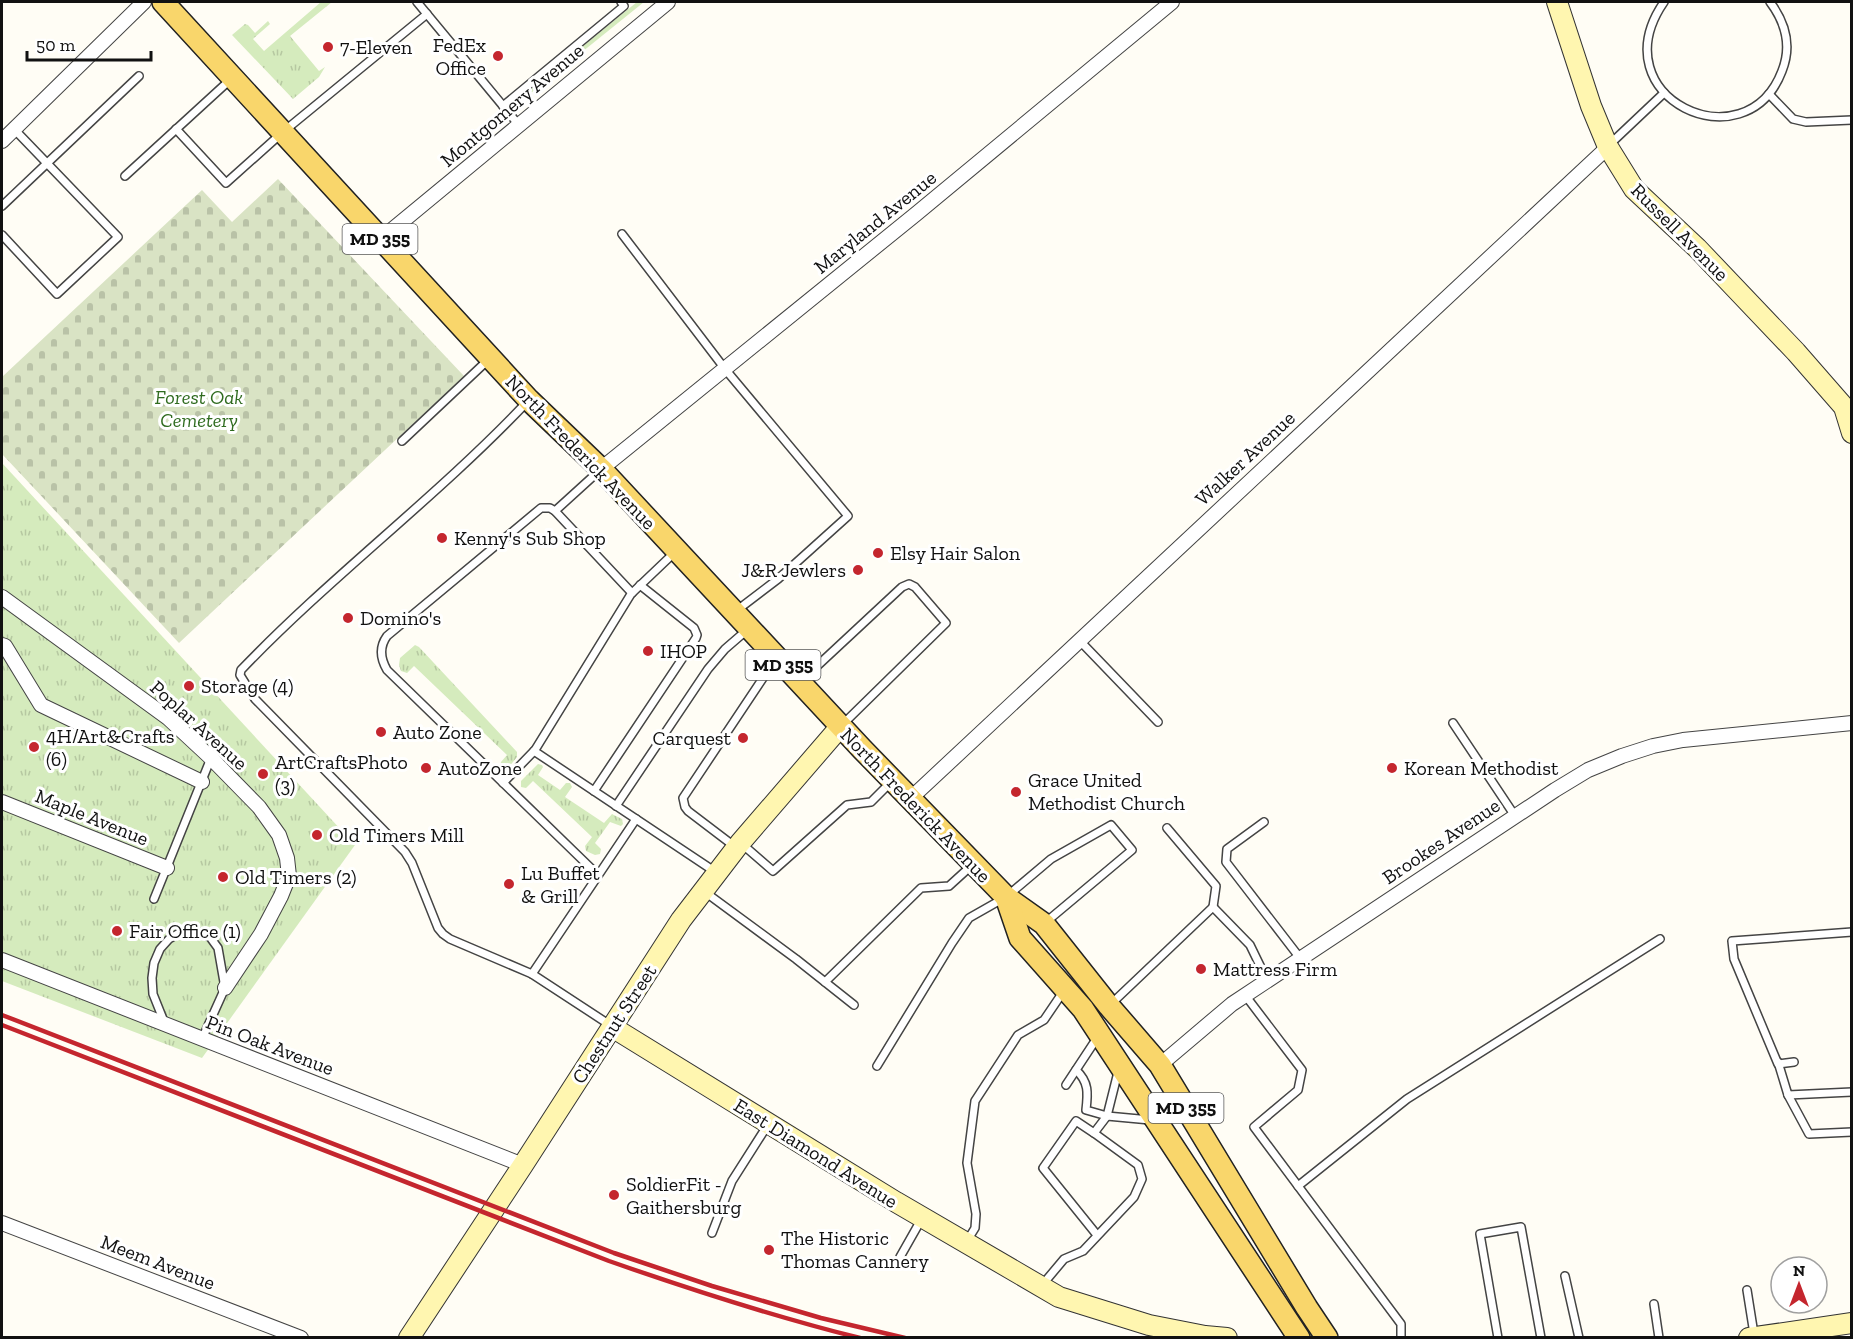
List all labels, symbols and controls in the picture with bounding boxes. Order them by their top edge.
scale bar [27,24,152,62]
place label: FedEx Office [433,33,486,80]
text: 50 m [36,34,76,56]
place label: 7-Eleven [340,35,413,59]
street label: Montgomery Avenue [435,38,589,172]
marker: 7-Eleven [321,40,335,54]
marker: FedEx Office [491,49,505,63]
street label: Maryland Avenue [809,165,941,279]
street label: Russell Avenue [1626,178,1734,286]
road number: MD 355 [342,224,418,254]
street label: North Frederick Avenue [501,369,661,535]
park label: Forest Oak Cemetery [155,385,243,432]
street label: Walker Avenue [1190,406,1300,510]
place label: Kenny's Sub Shop [454,526,606,550]
marker: Kenny's Sub Shop [435,531,449,545]
place label: Elsy Hair Salon [890,541,1021,565]
marker: Elsy Hair Salon [871,546,885,560]
place label: J&R Jewlers [741,558,846,582]
marker: J&R Jewlers [851,563,865,577]
place label: Domino's [360,606,441,630]
marker: Domino's [341,611,355,625]
place label: IHOP [660,639,707,663]
marker: IHOP [641,644,655,658]
road number: MD 355 [746,650,820,680]
place label: Storage (4) [201,674,293,698]
street label: Poplar Avenue [145,675,253,775]
marker: Storage (4) [182,679,196,693]
place label: Auto Zone [393,720,482,744]
street label: North Frederick Avenue [836,722,996,888]
place label: 4H/Art&Crafts (6) [46,724,175,771]
marker: Auto Zone [374,725,388,739]
place label: Carquest [653,726,732,750]
marker: Carquest [736,731,750,745]
marker: 4H/Art&Crafts (6) [27,740,41,754]
place label: ArtCraftsPhoto (3) [275,750,408,797]
place label: AutoZone [438,756,522,780]
place label: Korean Methodist [1404,756,1559,780]
marker: AutoZone [419,761,433,775]
marker: Korean Methodist [1385,761,1399,775]
marker: ArtCraftsPhoto (3) [256,767,270,781]
place label: Grace United Methodist Church [1028,768,1186,815]
street label: Maple Avenue [32,783,152,851]
marker: Grace United Methodist Church [1009,785,1023,799]
street label: Brookes Avenue [1378,793,1504,889]
place label: Old Timers Mill [329,823,464,847]
marker: Old Timers Mill [310,828,324,842]
place label: Lu Buffet & Grill [521,861,600,908]
place label: Old Timers (2) [235,865,356,889]
marker: Old Timers (2) [216,870,230,884]
marker: Lu Buffet & Grill [502,877,516,891]
place label: Fair Office (1) [129,919,241,943]
marker: Fair Office (1) [110,924,124,938]
place label: Mattress Firm [1213,957,1338,981]
street label: Chestnut Street [567,960,662,1088]
marker: Mattress Firm [1194,962,1208,976]
street label: Pin Oak Avenue [203,1010,337,1080]
street label: East Diamond Avenue [730,1093,902,1213]
road number: MD 355 [1148,1093,1224,1123]
place label: SoldierFit - Gaithersburg [626,1172,742,1219]
marker: SoldierFit - Gaithersburg [607,1188,621,1202]
place label: The Historic Thomas Cannery [781,1226,929,1273]
street label: Meem Avenue [97,1229,219,1295]
marker: The Historic Thomas Cannery [762,1243,776,1257]
north arrow [1769,1255,1829,1315]
text: N [1793,1261,1805,1280]

